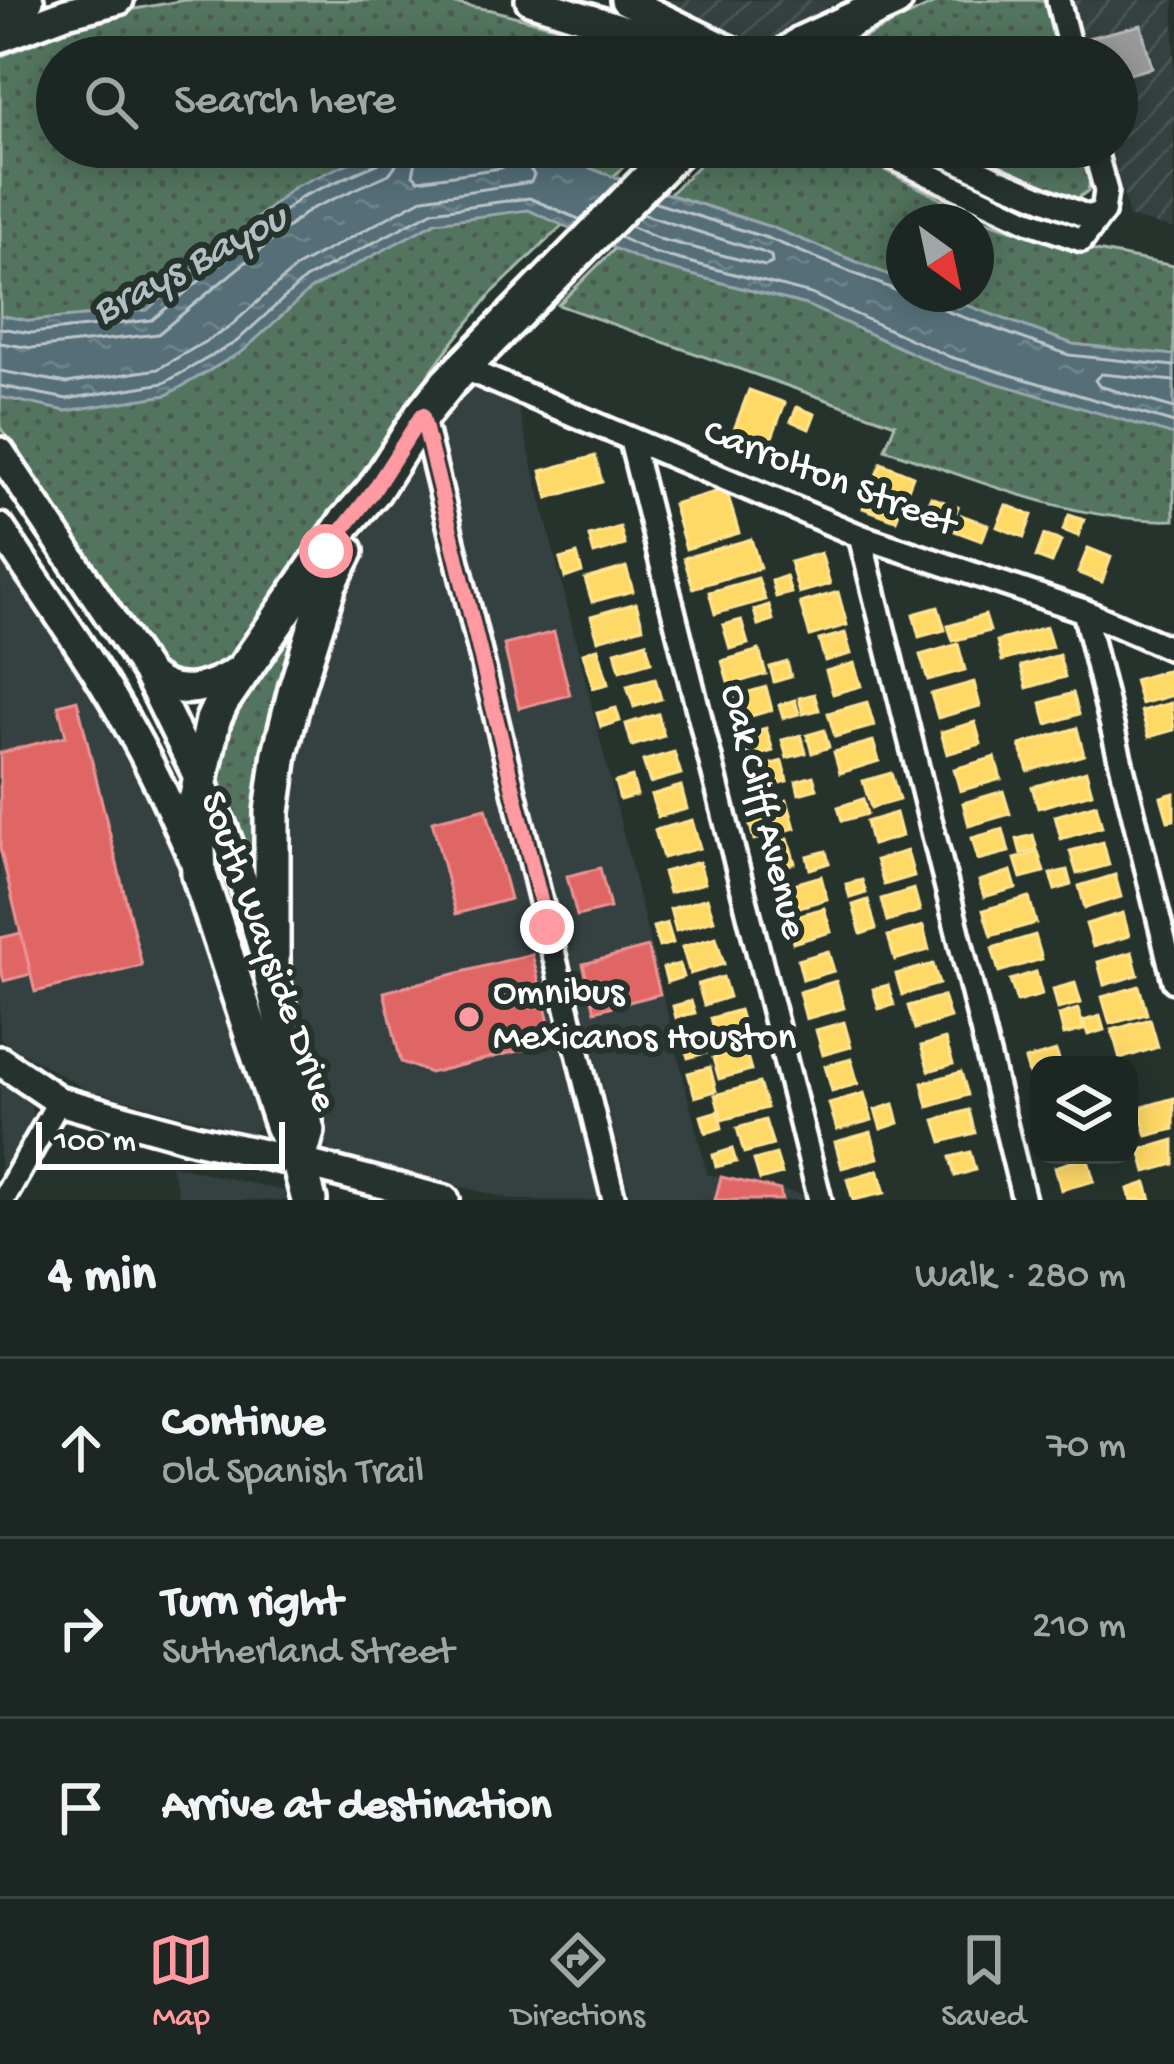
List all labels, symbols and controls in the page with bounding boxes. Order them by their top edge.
search box [36,36,1138,168]
icon: search [78,69,144,135]
text: Search here [174,76,396,129]
water label: Brays Bayou [86,194,299,339]
north arrow [886,204,994,312]
street label: Carrolton Street [696,411,965,550]
route start [299,524,353,578]
street label: Oak Cliff Avenue [707,680,815,945]
street label: South Wayside Drive [187,786,346,1119]
route end [520,900,574,954]
place label: Omnibus Mexicanos Houston [493,972,797,1063]
marker: Omnibus Mexicanos Houston [456,1004,482,1030]
map controls [1030,1056,1138,1164]
button: layers [1030,1056,1138,1164]
scale bar [36,1116,285,1169]
text: 100 m [54,1124,136,1162]
text: 4 min [48,1248,156,1308]
text: Walk · 280 m [915,1255,1126,1301]
text: Continue [162,1398,325,1451]
icon: ahead [48,1415,114,1481]
text: 70 m [1047,1425,1126,1471]
text: Old Spanish Trail [162,1451,424,1497]
text: Turn right [162,1578,342,1631]
icon: right [48,1595,114,1661]
text: 210 m [1032,1605,1126,1651]
text: Sutherland Street [162,1631,454,1677]
icon: arrive [48,1775,114,1841]
text: Arrive at destination [162,1781,551,1834]
tab: Map [148,1927,214,2037]
tab: Directions [511,1927,645,2037]
tab: Saved [941,1927,1026,2037]

